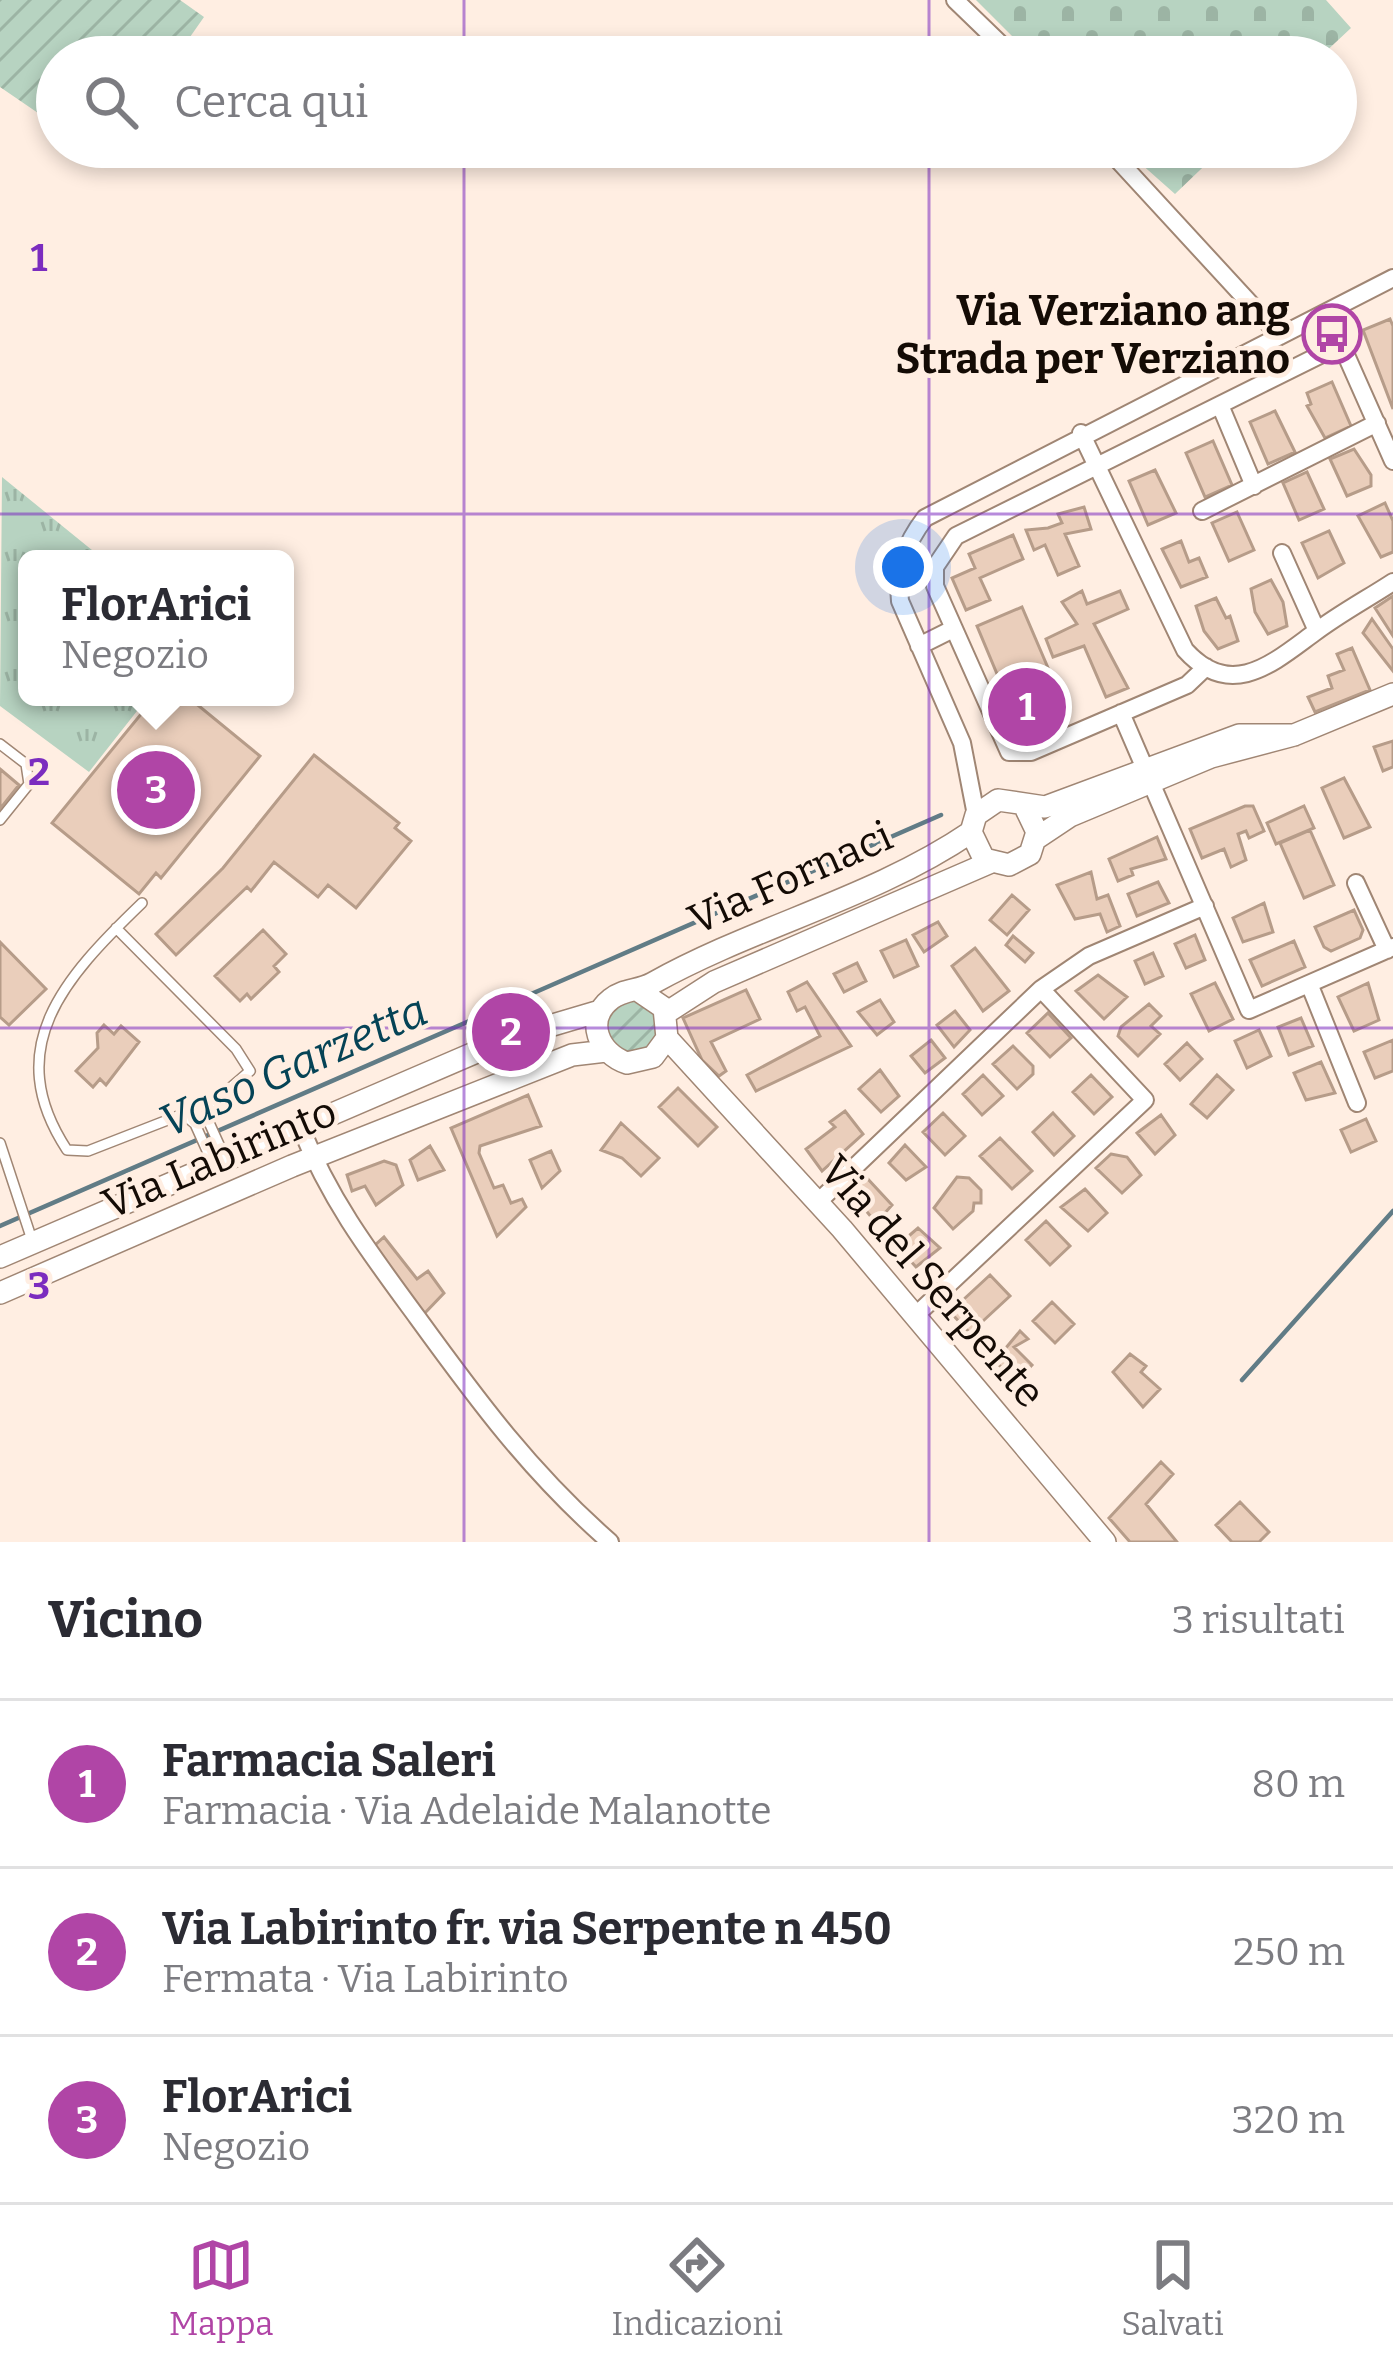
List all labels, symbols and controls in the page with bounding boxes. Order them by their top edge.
search box [36,36,1357,168]
icon: search [78,69,144,135]
text: Cerca qui [174,75,368,129]
text: 1 [31,235,48,281]
place label: Via Verziano ang Strada per Verziano [895,286,1290,384]
bus stop icon: Via Verziano ang Strada per Verziano [1301,303,1363,365]
your location [873,537,933,597]
popup [18,550,294,706]
text: FlorArici [61,578,251,632]
text: Negozio [61,632,209,678]
pin: 1 [988,662,1066,752]
pin: 3 [117,745,195,835]
text: 2 [28,749,50,795]
street label: Via Fornaci [681,811,900,945]
water label: Vaso Garzetta [151,983,436,1149]
pin: 2 [472,987,550,1077]
street label: Via Labirinto [95,1086,344,1230]
street label: Via del Serpente [809,1146,1055,1418]
text: 3 [28,1263,50,1309]
text: Vicino [48,1589,203,1651]
text: 3 risultati [1172,1597,1345,1643]
text: Farmacia Saleri [162,1734,496,1788]
text: 1 [79,1761,95,1807]
text: 80 m [1252,1761,1345,1807]
text: Farmacia · Via Adelaide Malanotte [162,1788,772,1834]
text: Via Labirinto fr. via Serpente n 450 [162,1902,892,1956]
text: 2 [76,1929,98,1975]
text: 250 m [1233,1929,1345,1975]
text: Fermata · Via Labirinto [162,1956,569,2002]
text: FlorArici [162,2070,352,2124]
text: 3 [76,2097,98,2143]
text: 320 m [1232,2097,1345,2143]
text: Negozio [162,2124,310,2170]
tab: Mappa [169,2232,273,2344]
tab: Indicazioni [612,2232,783,2344]
tab: Salvati [1121,2232,1224,2344]

